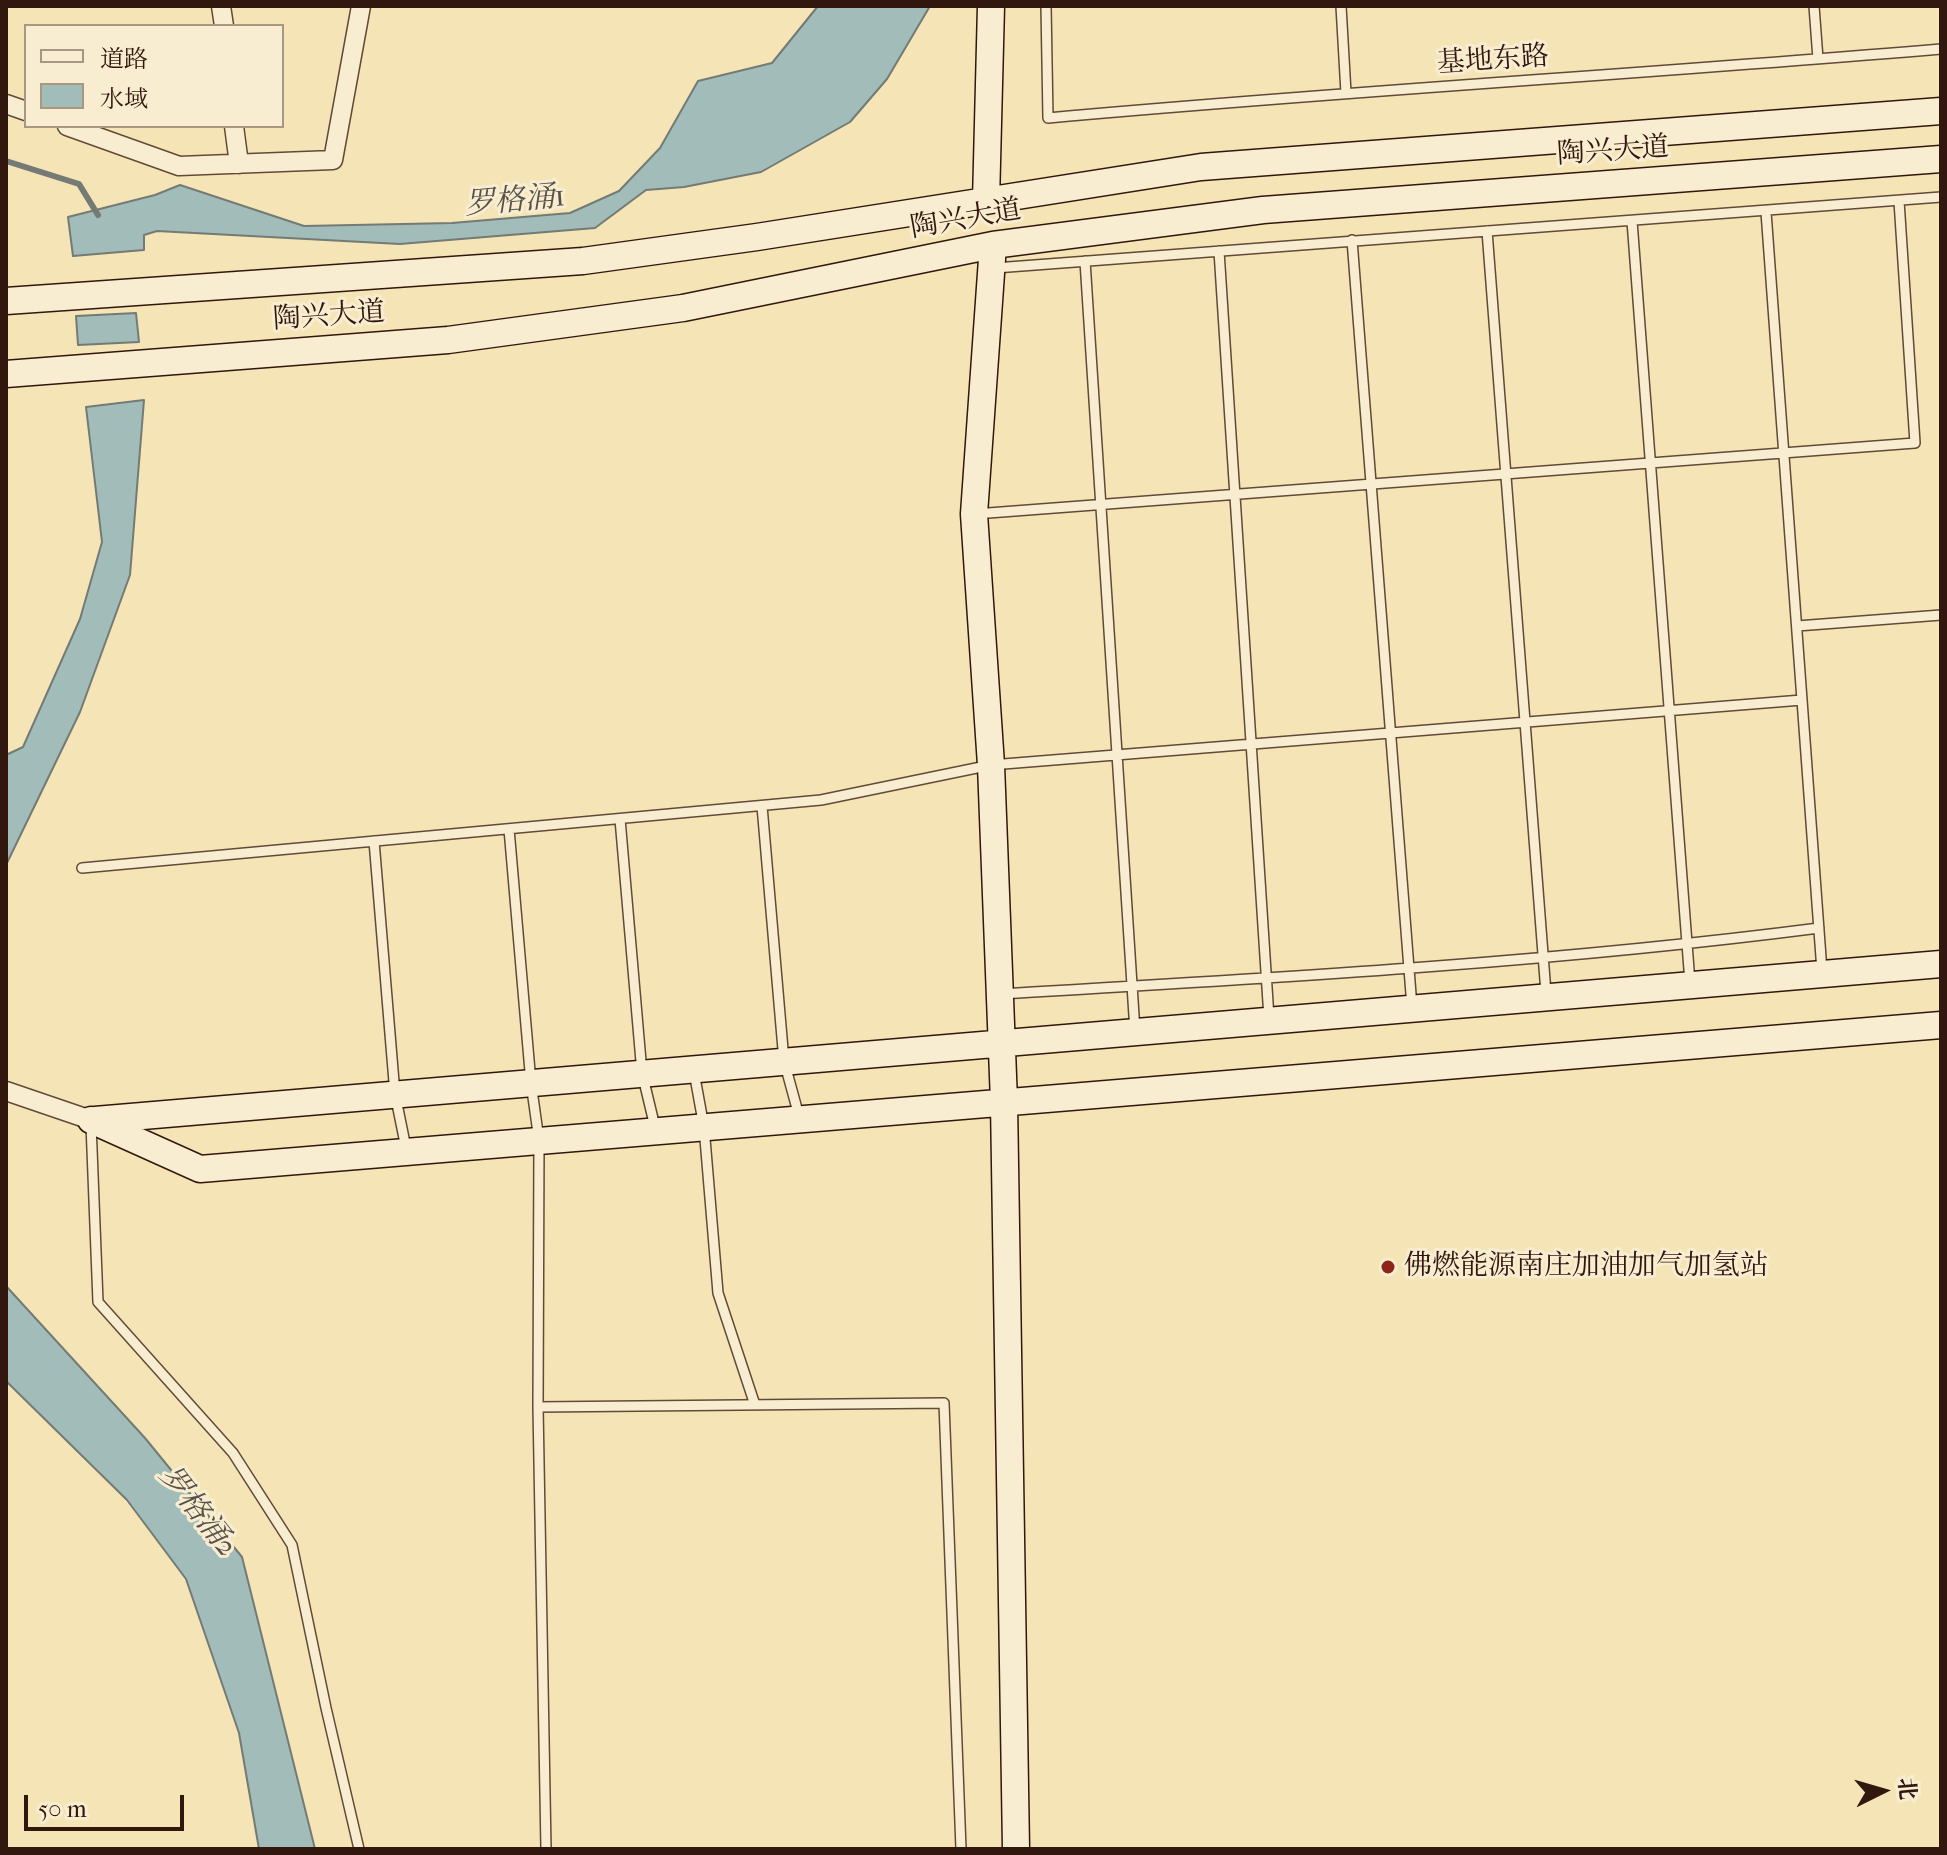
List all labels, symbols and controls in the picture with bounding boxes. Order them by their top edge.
legend [24,24,284,128]
street label: 基地东路 [1436,40,1550,82]
text: 道路 [100,45,148,73]
text: 水域 [100,85,148,113]
street label: 陶兴大道 [1556,131,1670,173]
water label: 罗格涌1 [463,180,567,224]
street label: 陶兴大道 [908,194,1024,246]
street label: 陶兴大道 [272,296,386,338]
place label: 佛燃能源南庄加油加气加氢站 [1404,1250,1768,1284]
marker: 佛燃能源南庄加油加气加氢站 [1379,1258,1397,1276]
water label: 罗格涌2 [150,1459,244,1565]
north arrow [1843,1751,1923,1831]
text: 北 [1893,1777,1921,1801]
scale bar [28,1779,188,1829]
text: 50 m [38,1795,87,1823]

